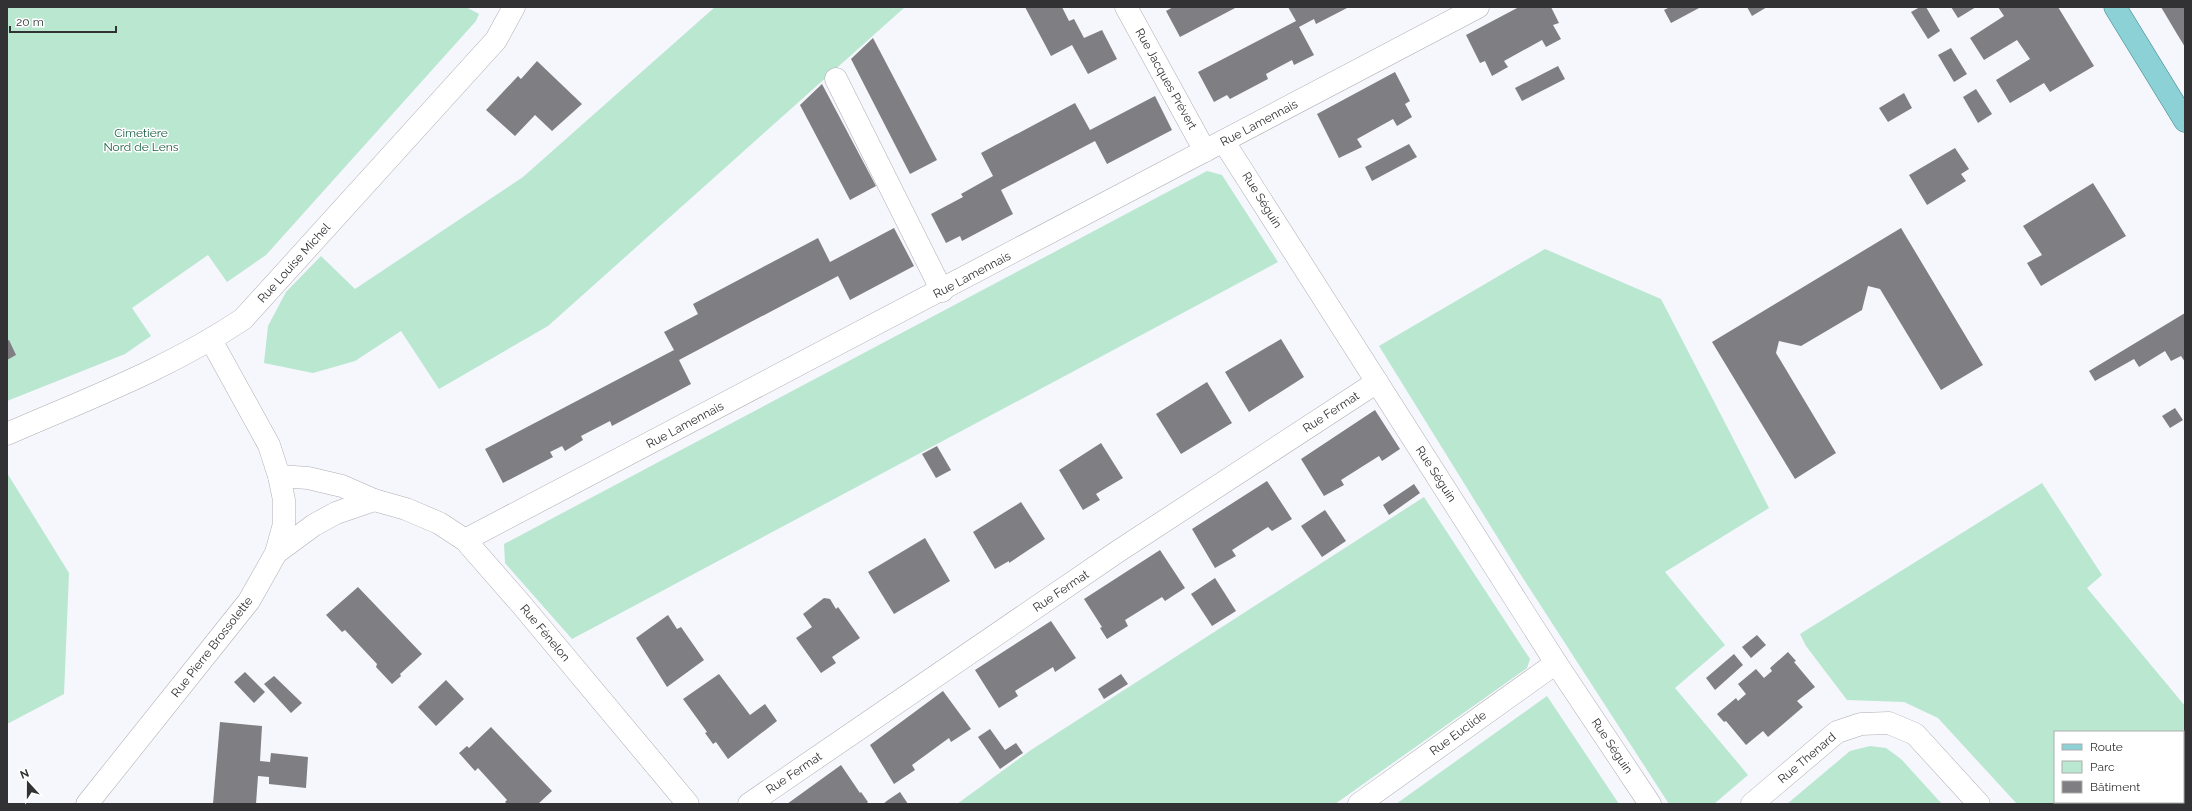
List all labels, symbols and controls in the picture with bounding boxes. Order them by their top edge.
scale bar [10,8,116,34]
text: 20 m [16,15,44,29]
street label: Rue Jacques Prévert [1132,26,1200,132]
street label: Rue Lamennais [1218,97,1300,149]
park label: Cimetière Nord de Lens [103,126,179,154]
street label: Rue Séguin [1239,169,1285,231]
street label: Rue Louise Michel [255,220,334,305]
street label: Rue Lamennais [931,249,1013,301]
street label: Rue Fermat [1300,389,1362,435]
street label: Rue Lamennais [644,399,726,451]
street label: Rue Séguin [1413,444,1459,504]
street label: Rue Fermat [1030,567,1092,615]
street label: Rue Pierre Brossolette [168,594,256,700]
street label: Rue Fénelon [517,602,573,664]
street label: Rue Euclide [1427,708,1489,758]
street label: Rue Séguin [1588,716,1636,776]
street label: Rue Thenard [1775,730,1839,786]
legend [2054,731,2184,803]
text: Route [2090,740,2123,754]
street label: Rue Fermat [763,749,825,797]
text: Parc [2090,760,2115,774]
north arrow [8,763,48,803]
text: N [18,767,31,782]
text: Bâtiment [2090,780,2140,794]

